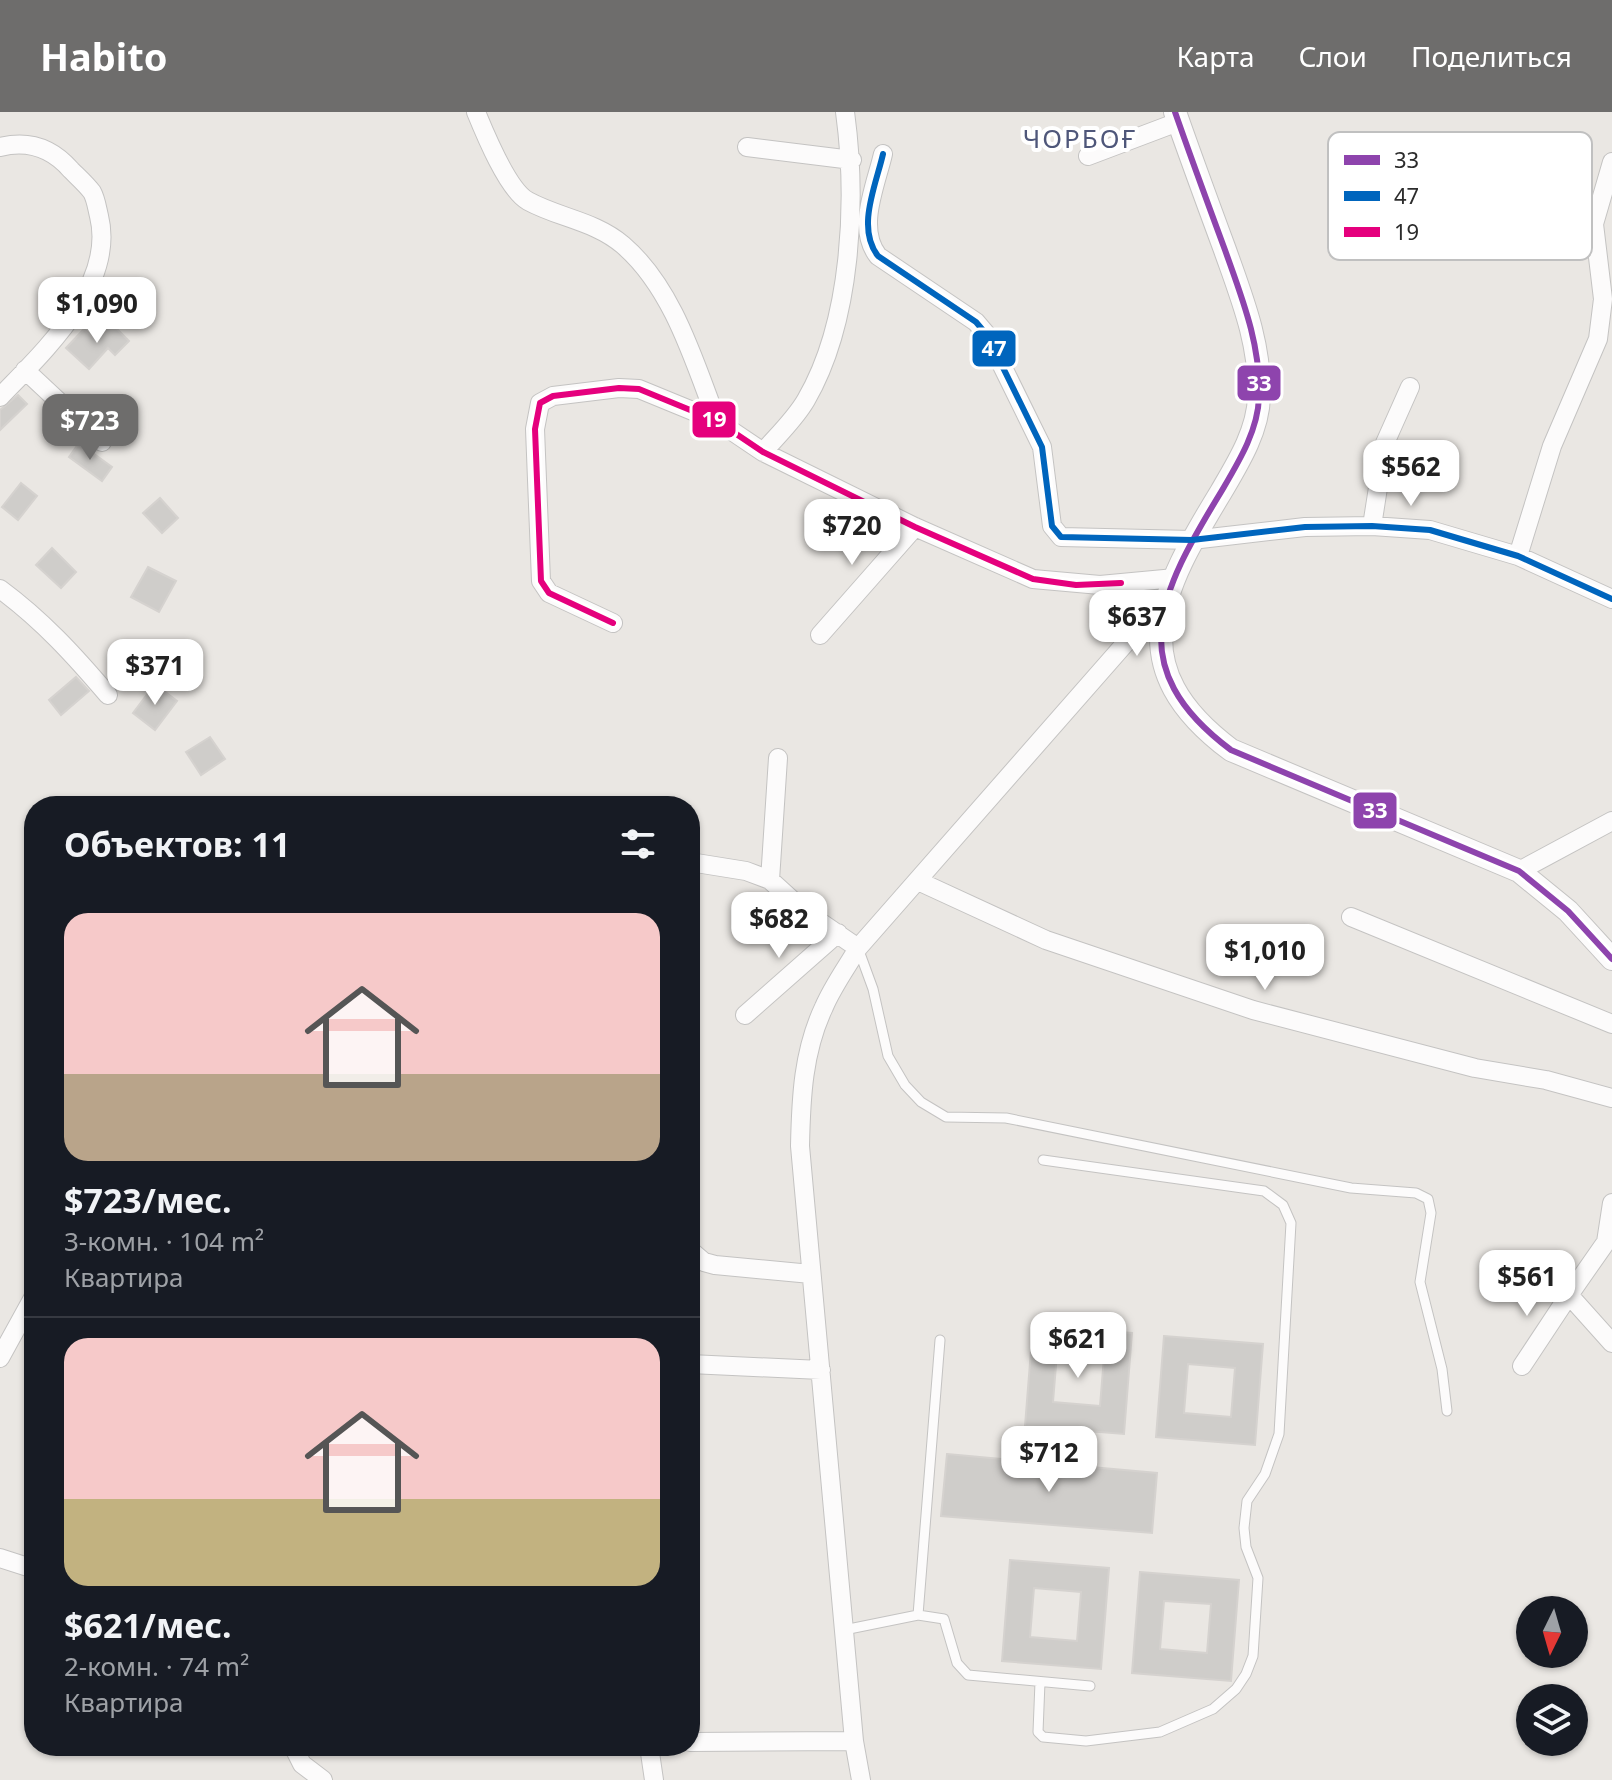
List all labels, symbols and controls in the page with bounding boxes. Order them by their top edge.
text: Habito [40,30,167,82]
text: Карта [1176,37,1255,75]
text: Слои [1299,37,1367,75]
text: Поделиться [1411,37,1572,75]
district label: ЧОРБОҒ [1023,120,1137,156]
legend [1328,132,1592,260]
text: 33 [1394,144,1419,174]
text: 47 [1394,180,1419,210]
text: 19 [1394,216,1419,246]
pin: $1,090 [32,277,162,345]
text: $1,090 [56,285,138,321]
line badge: 47 [971,329,1017,368]
text: 47 [981,332,1007,362]
line badge: 33 [1236,364,1282,402]
text: 33 [1246,367,1272,397]
pin: $723 [43,394,137,462]
line badge: 19 [691,400,737,439]
text: $723 [60,402,120,438]
text: 19 [701,403,727,433]
pin: $562 [1364,440,1458,508]
text: $562 [1381,448,1441,484]
pin: $720 [805,499,899,567]
text: $720 [822,507,882,543]
pin: $637 [1090,590,1184,658]
text: $637 [1107,598,1167,634]
pin: $371 [108,639,202,707]
text: $371 [125,647,185,683]
line badge: 33 [1352,791,1398,830]
text: 33 [1362,794,1388,824]
text: Объектов: 11 [64,821,290,867]
icon: filters [616,822,660,866]
pin: $682 [732,892,826,960]
text: $682 [749,900,809,936]
pin: $1,010 [1200,924,1330,992]
text: $1,010 [1224,932,1306,968]
icon: home [290,965,434,1109]
text: $723/мес. [64,1177,232,1223]
text: 3-комн. · 104 m² [64,1223,264,1259]
pin: $561 [1480,1250,1574,1318]
text: $561 [1497,1258,1557,1294]
text: Квартира [64,1259,183,1295]
pin: $621 [1031,1312,1125,1380]
text: $621 [1048,1320,1108,1356]
icon: home [290,1390,434,1534]
pin: $712 [1002,1426,1096,1494]
text: $712 [1019,1434,1079,1470]
north arrow [1516,1596,1588,1668]
map controls [1516,1596,1588,1756]
text: $621/мес. [64,1602,232,1648]
text: 2-комн. · 74 m² [64,1648,249,1684]
text: Квартира [64,1684,183,1720]
button: layers [1516,1684,1588,1756]

